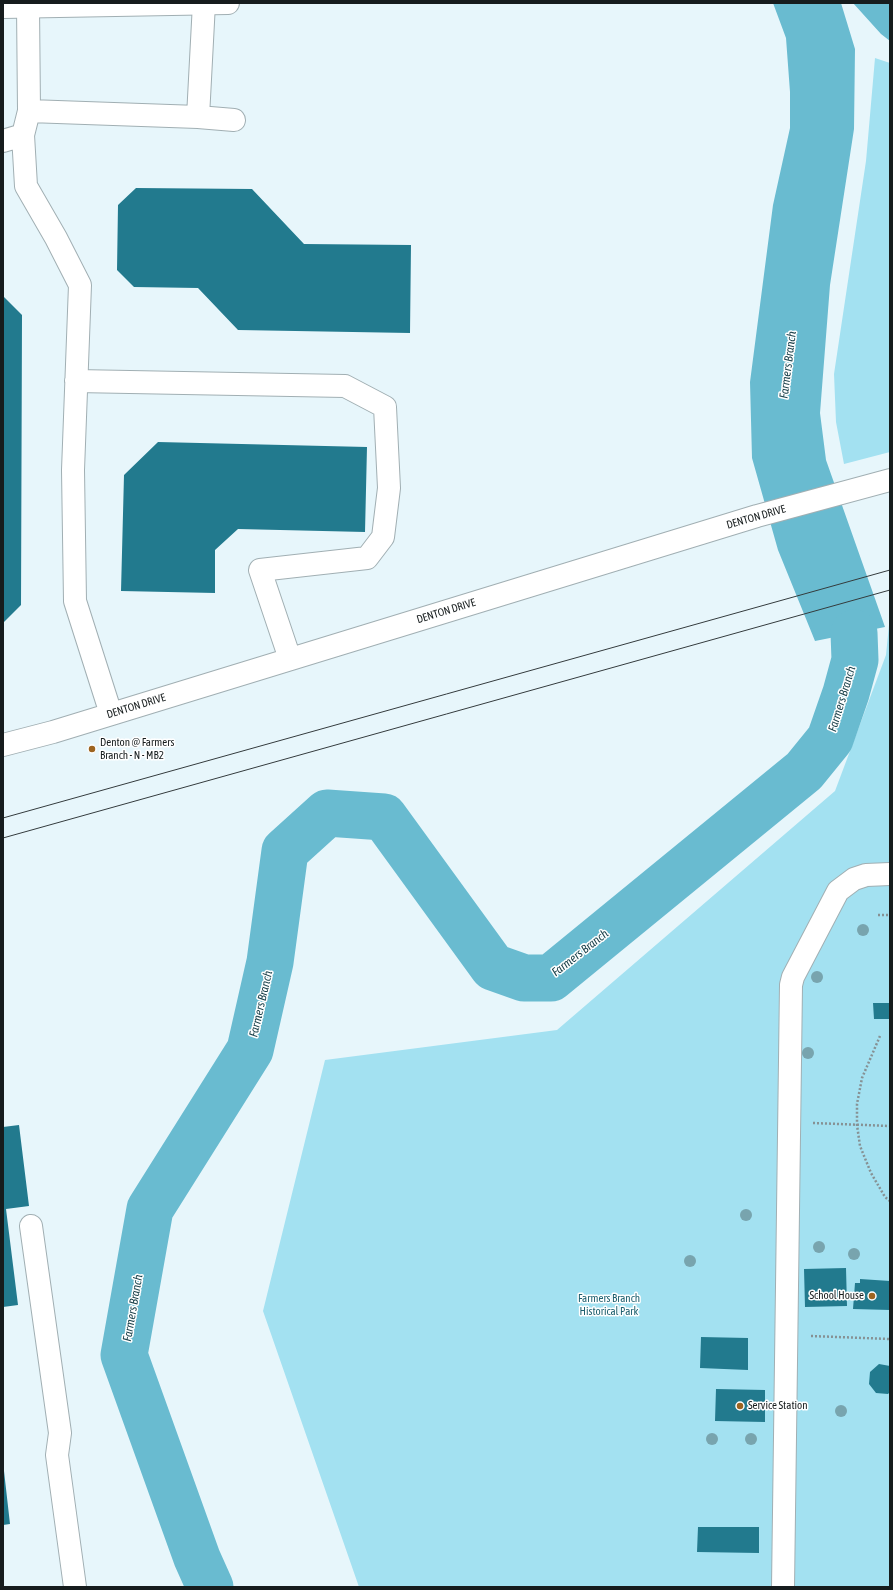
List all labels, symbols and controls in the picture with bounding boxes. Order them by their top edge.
water label: Farmers Branch [777,330,799,400]
street label: DENTON DRIVE [725,502,787,532]
street label: DENTON DRIVE [415,596,477,626]
water label: Farmers Branch [825,664,859,734]
street label: DENTON DRIVE [105,691,167,721]
place label: Denton @ Farmers Branch - N - MB2 [100,736,174,762]
marker: Denton @ Farmers Branch - N - MB2 [87,744,97,754]
water label: Farmers Branch [549,926,611,980]
water label: Farmers Branch [246,969,276,1039]
water label: Farmers Branch [120,1273,146,1343]
place label: School House [809,1289,864,1303]
marker: School House [867,1291,877,1301]
park label: Farmers Branch Historical Park [578,1292,640,1318]
place label: Service Station [748,1399,808,1413]
marker: Service Station [735,1401,745,1411]

